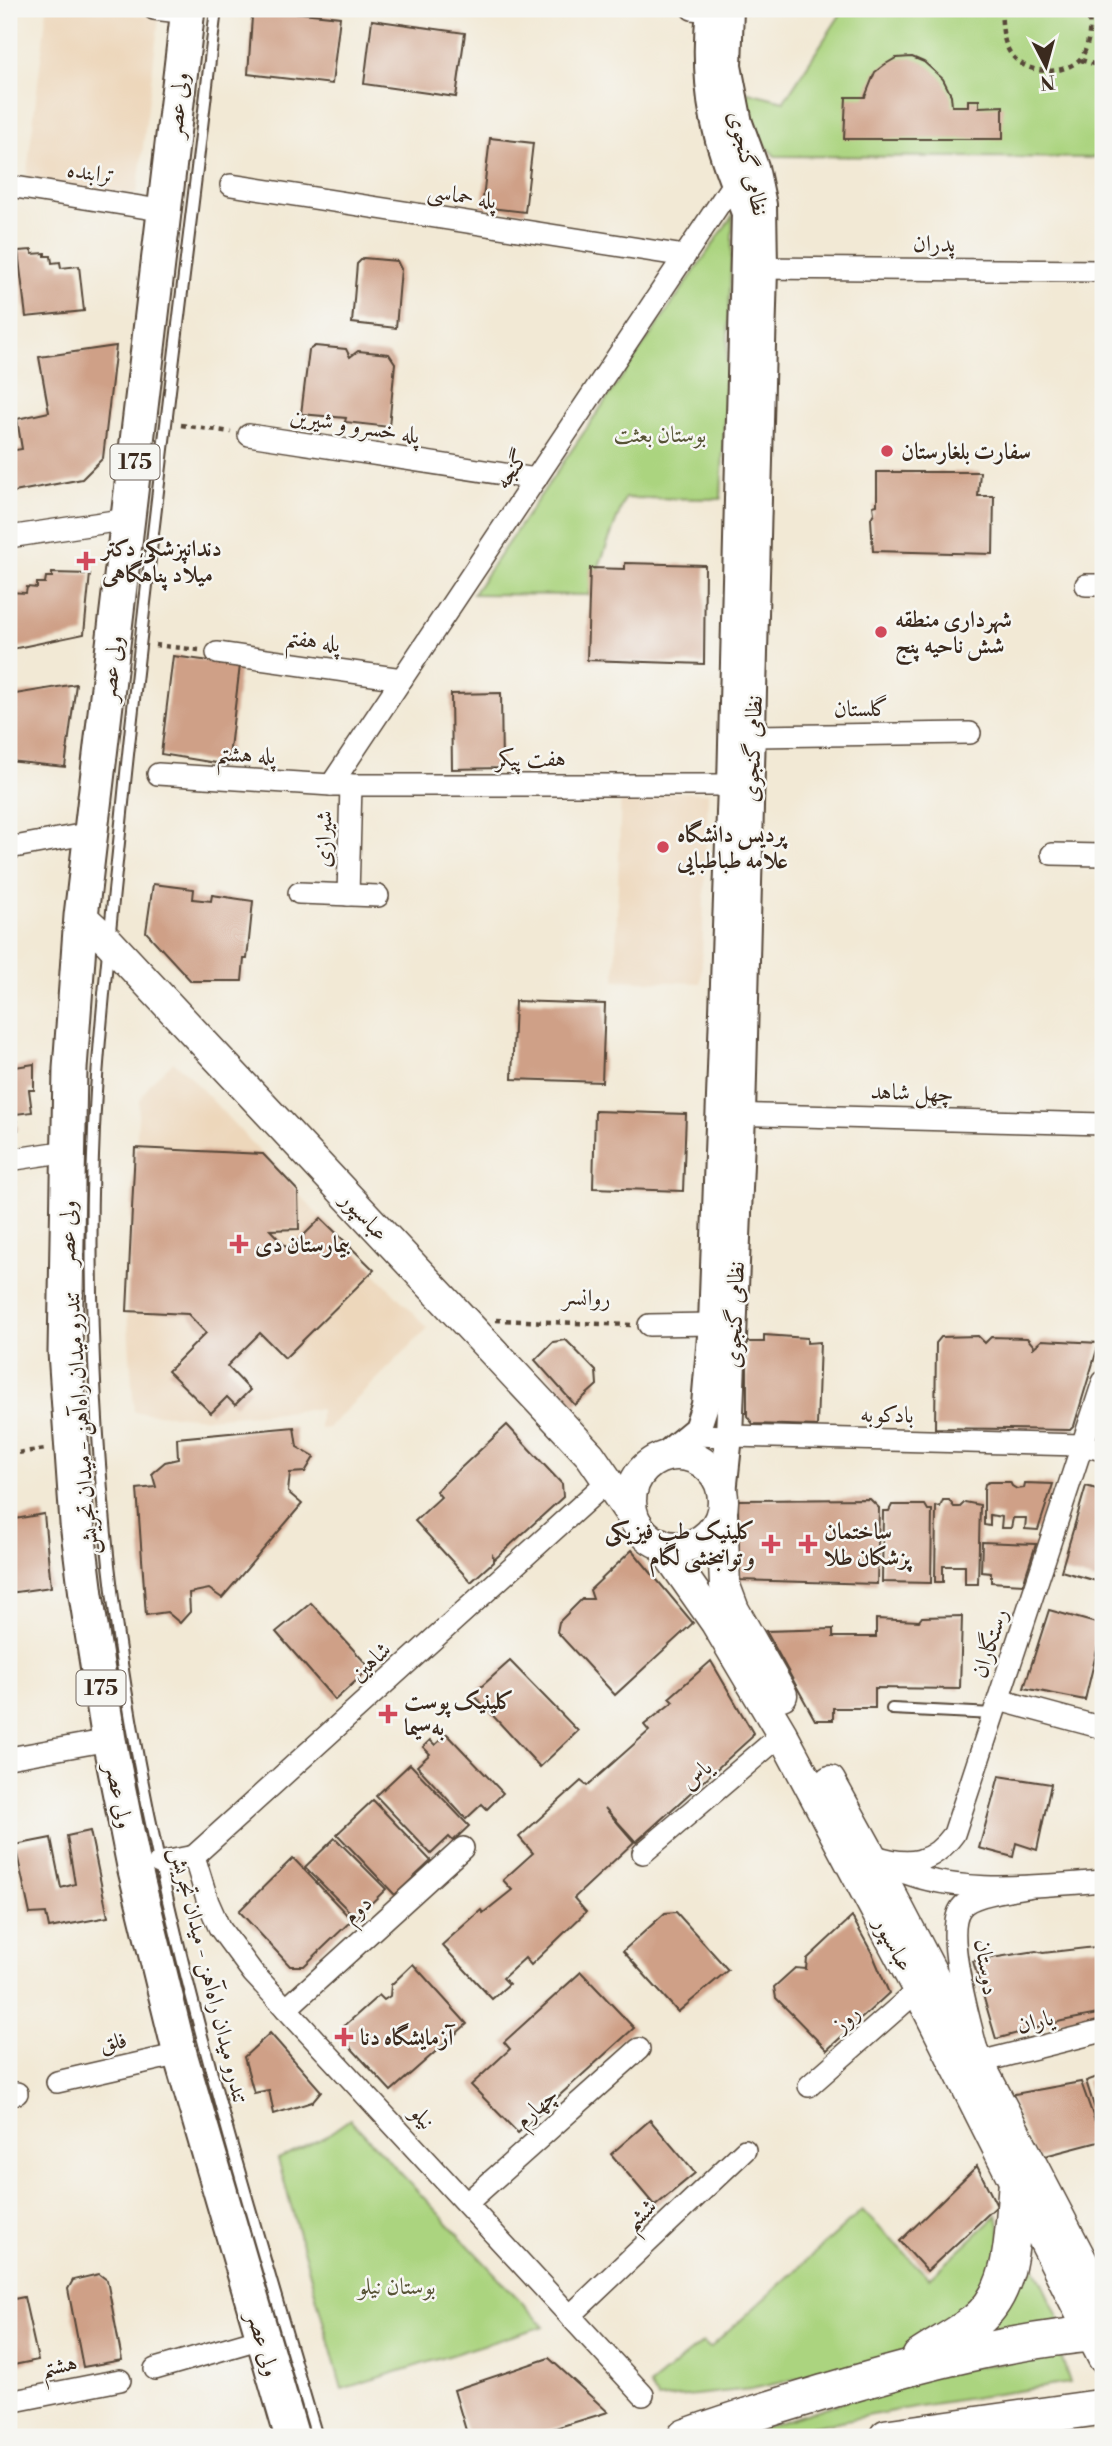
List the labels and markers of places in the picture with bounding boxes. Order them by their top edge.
place label: سفارت بلغارستان [901,438,1031,466]
marker: سفارت بلغارستان [879,443,895,459]
place label: دندانپزشکی دکتر میلاد پناهگاهی [99,535,222,591]
marker: دندانپزشکی دکتر میلاد پناهگاهی [76,551,96,571]
place label: شهرداری منطقه شش ناحیه پنج [895,606,1012,666]
marker: شهرداری منطقه شش ناحیه پنج [873,624,889,640]
place label: پردیس دانشگاه علامه طباطبایی [676,819,789,876]
marker: پردیس دانشگاه علامه طباطبایی [655,839,671,855]
place label: بیمارستان دی [255,1231,350,1259]
marker: بیمارستان دی [229,1234,249,1254]
place label: کلینیک طب فیزیکی و توانبخشی لگام [605,1518,755,1578]
place label: ساختمان پزشکان طلا [824,1518,913,1573]
marker: کلینیک طب فیزیکی و توانبخشی لگام [761,1534,781,1554]
marker: ساختمان پزشکان طلا [798,1534,818,1554]
place label: کلینیک پوست به‌سیما [404,1688,514,1742]
marker: کلینیک پوست به‌سیما [378,1704,398,1724]
place label: آزمایشگاه دنا [360,2022,456,2052]
marker: آزمایشگاه دنا [334,2027,354,2047]

